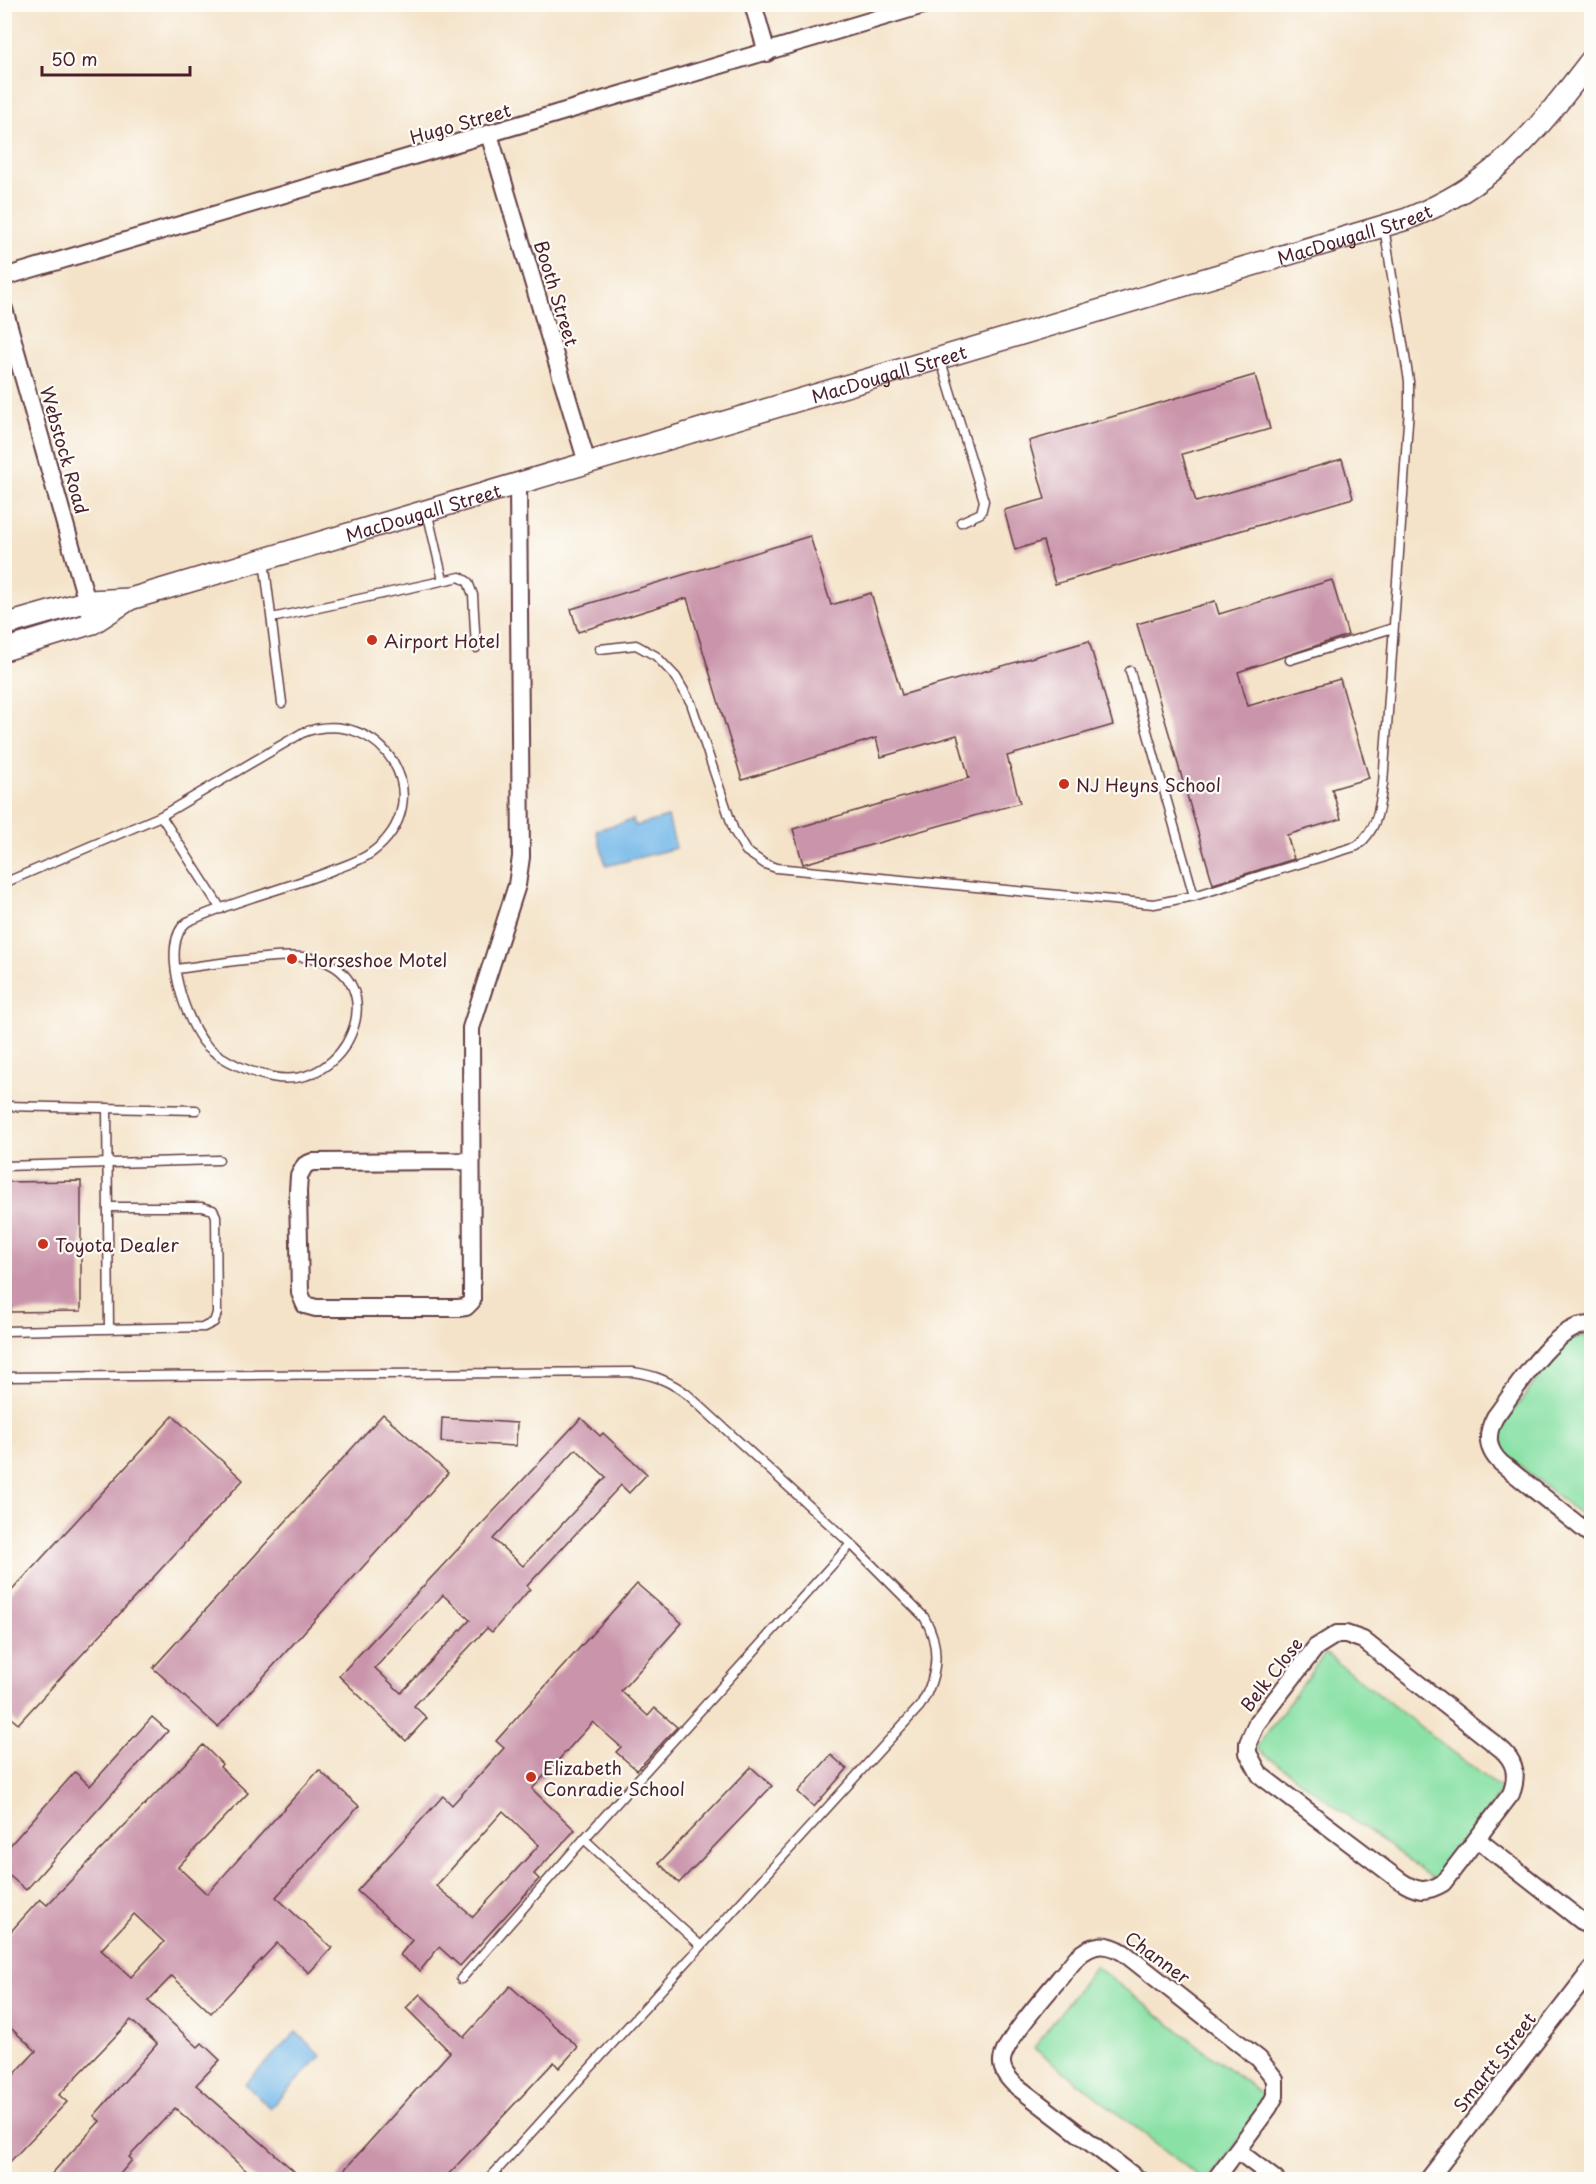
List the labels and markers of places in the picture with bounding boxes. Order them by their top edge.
place label: Airport Hotel [384,627,500,654]
marker: Airport Hotel [365,633,379,647]
place label: NJ Heyns School [1076,771,1221,798]
marker: NJ Heyns School [1057,777,1071,791]
place label: Horseshoe Motel [304,946,447,973]
marker: Horseshoe Motel [285,952,299,966]
place label: Toyota Dealer [55,1231,179,1258]
marker: Toyota Dealer [36,1237,50,1251]
place label: Elizabeth Conradie School [543,1754,685,1802]
marker: Elizabeth Conradie School [524,1770,538,1784]

